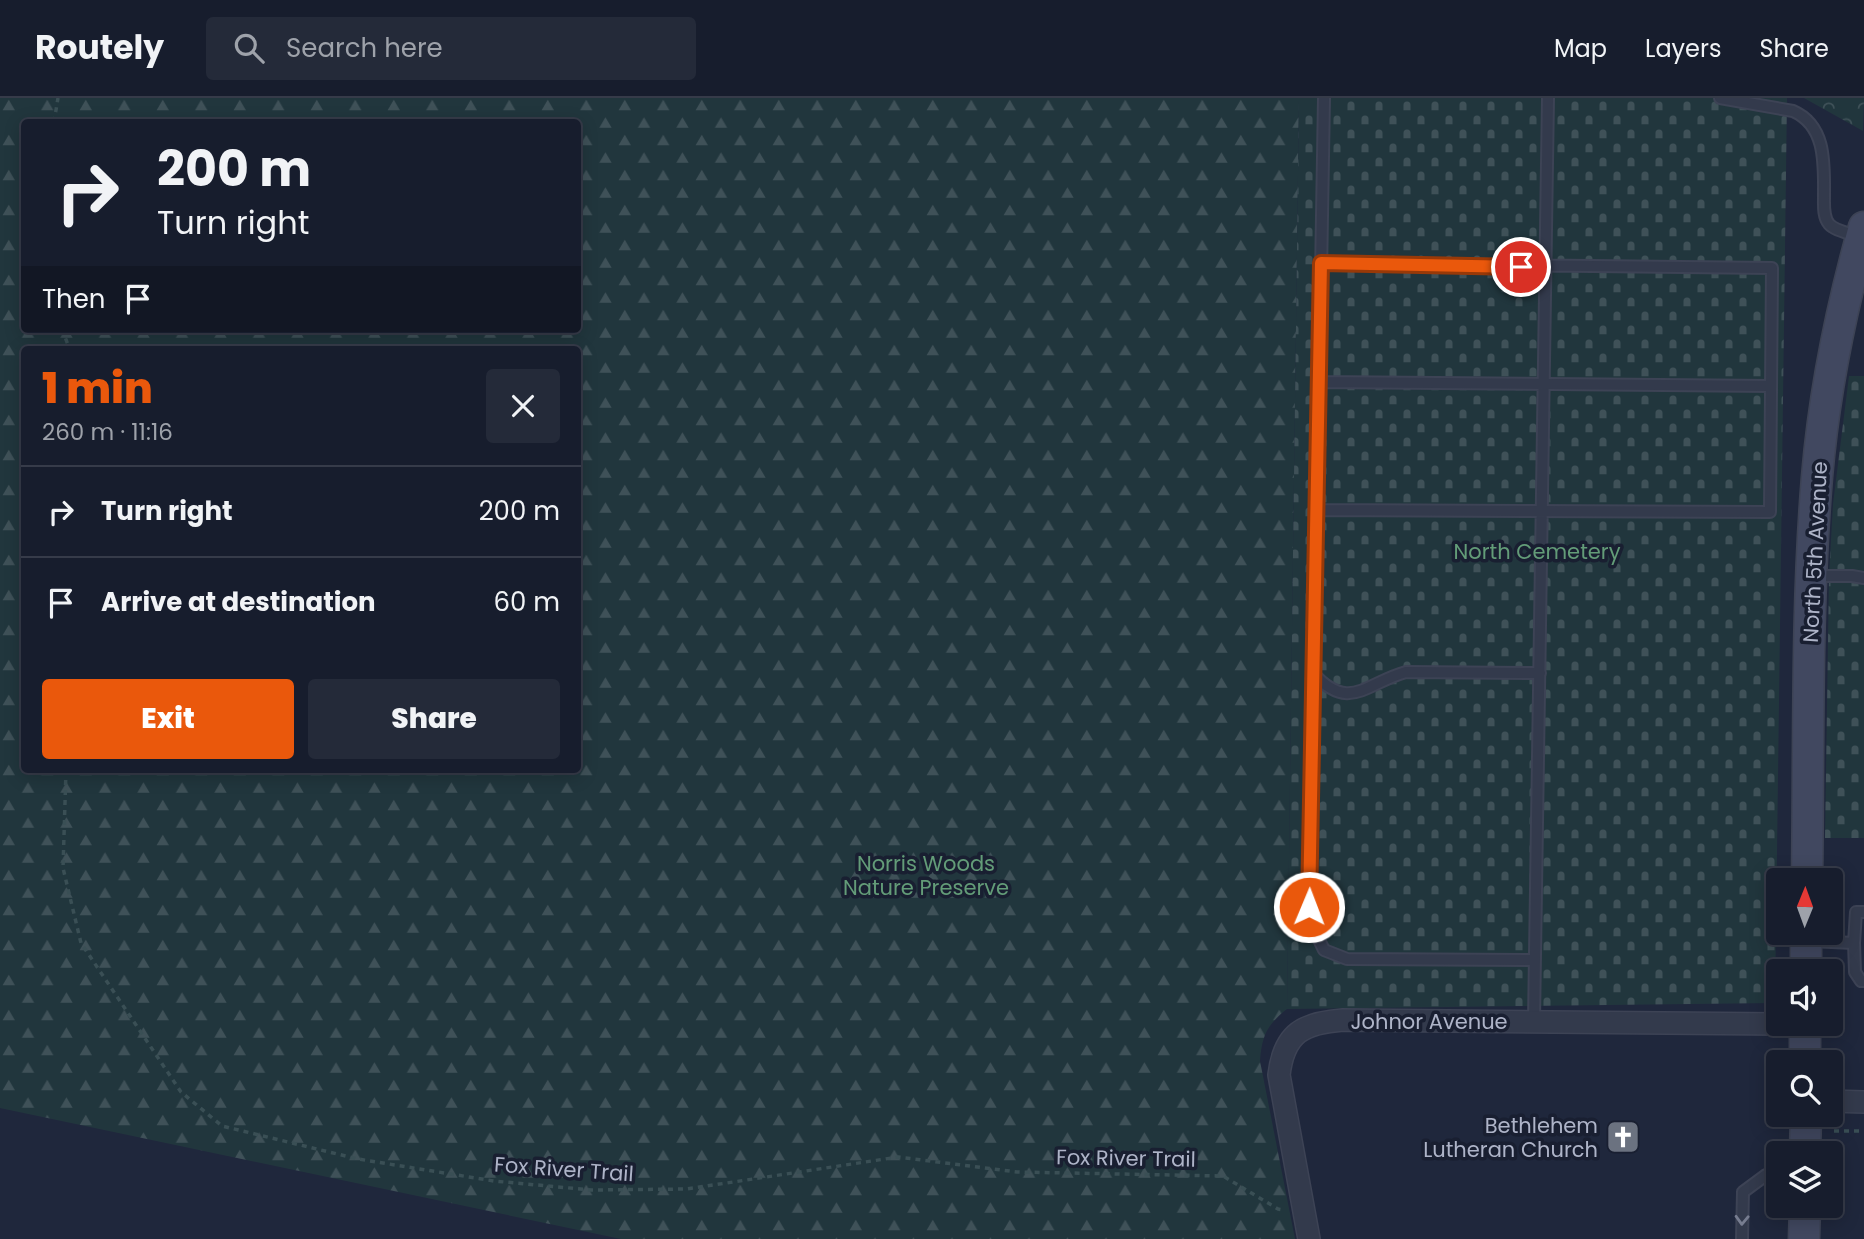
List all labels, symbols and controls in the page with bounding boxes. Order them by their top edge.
search box [206,17,696,80]
text: Routely [35,24,164,71]
icon: search [230,29,268,67]
text: Search here [286,30,443,66]
text: Map [1554,32,1607,65]
text: Layers [1645,32,1721,65]
text: Share [1759,32,1829,65]
text: 200 m [157,135,311,203]
icon: right [42,147,133,238]
text: Turn right [157,200,309,245]
pin [1491,237,1551,297]
icon: arrive [1502,248,1540,286]
icon: arrive [119,280,157,318]
text: Then [42,281,105,317]
text: 1 min [42,359,153,418]
button: close [486,369,560,443]
text: 260 m · 11:16 [42,416,173,448]
street label: North 5th Avenue [1796,461,1834,643]
icon: right [42,493,80,531]
text: Turn right [101,493,233,529]
text: 200 m [479,493,560,529]
park label: North Cemetery [1454,537,1621,566]
icon: arrive [42,584,80,622]
text: Arrive at destination [101,584,376,620]
text: 60 m [493,584,560,620]
button: Exit [42,679,294,759]
button: Share [308,679,560,759]
park label: Norris Woods Nature Preserve [843,849,1009,902]
north arrow [1766,868,1843,945]
map controls [1766,868,1843,1218]
position arrow [1272,870,1346,944]
button: sound [1766,959,1843,1036]
street label: Johnor Avenue [1350,1007,1508,1036]
button: search [1766,1050,1843,1127]
place label: Bethlehem Lutheran Church [1423,1111,1598,1164]
church icon: Bethlehem Lutheran Church [1604,1118,1642,1156]
button: layers [1766,1141,1843,1218]
street label: Fox River Trail [1056,1142,1196,1174]
street label: Fox River Trail [493,1150,635,1188]
one-way arrow [1735,1215,1750,1226]

